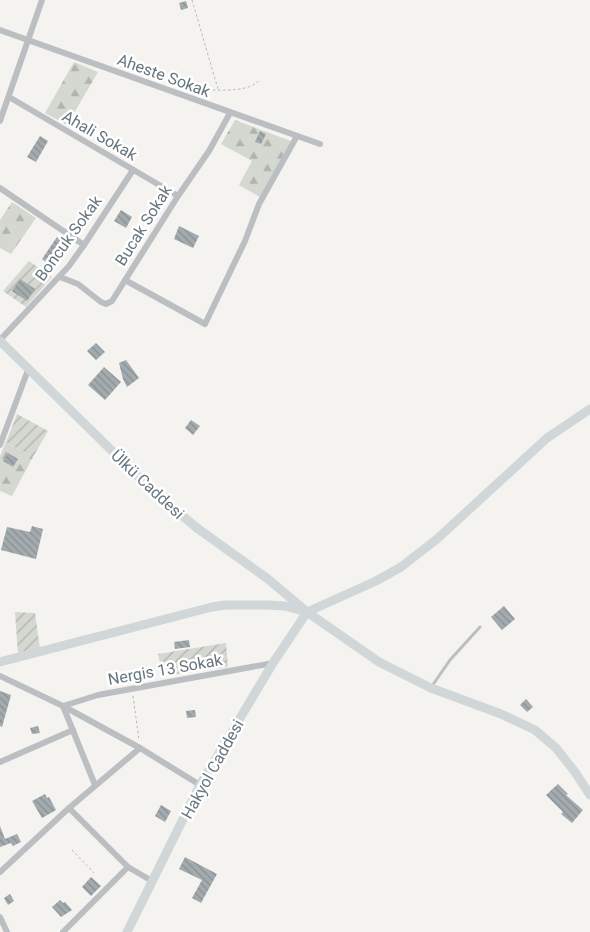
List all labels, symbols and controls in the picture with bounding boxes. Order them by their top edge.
street label: Aheste Sokak [115,50,214,101]
street label: Ahali Sokak [59,106,141,165]
street label: Bucak Sokak [111,181,176,269]
street label: Boncuk Sokak [31,191,106,285]
street label: Ülkü Caddesi [107,446,188,523]
street label: Nergis 13 Sokak [106,650,225,689]
street label: Hakyol Caddesi [177,716,248,822]

